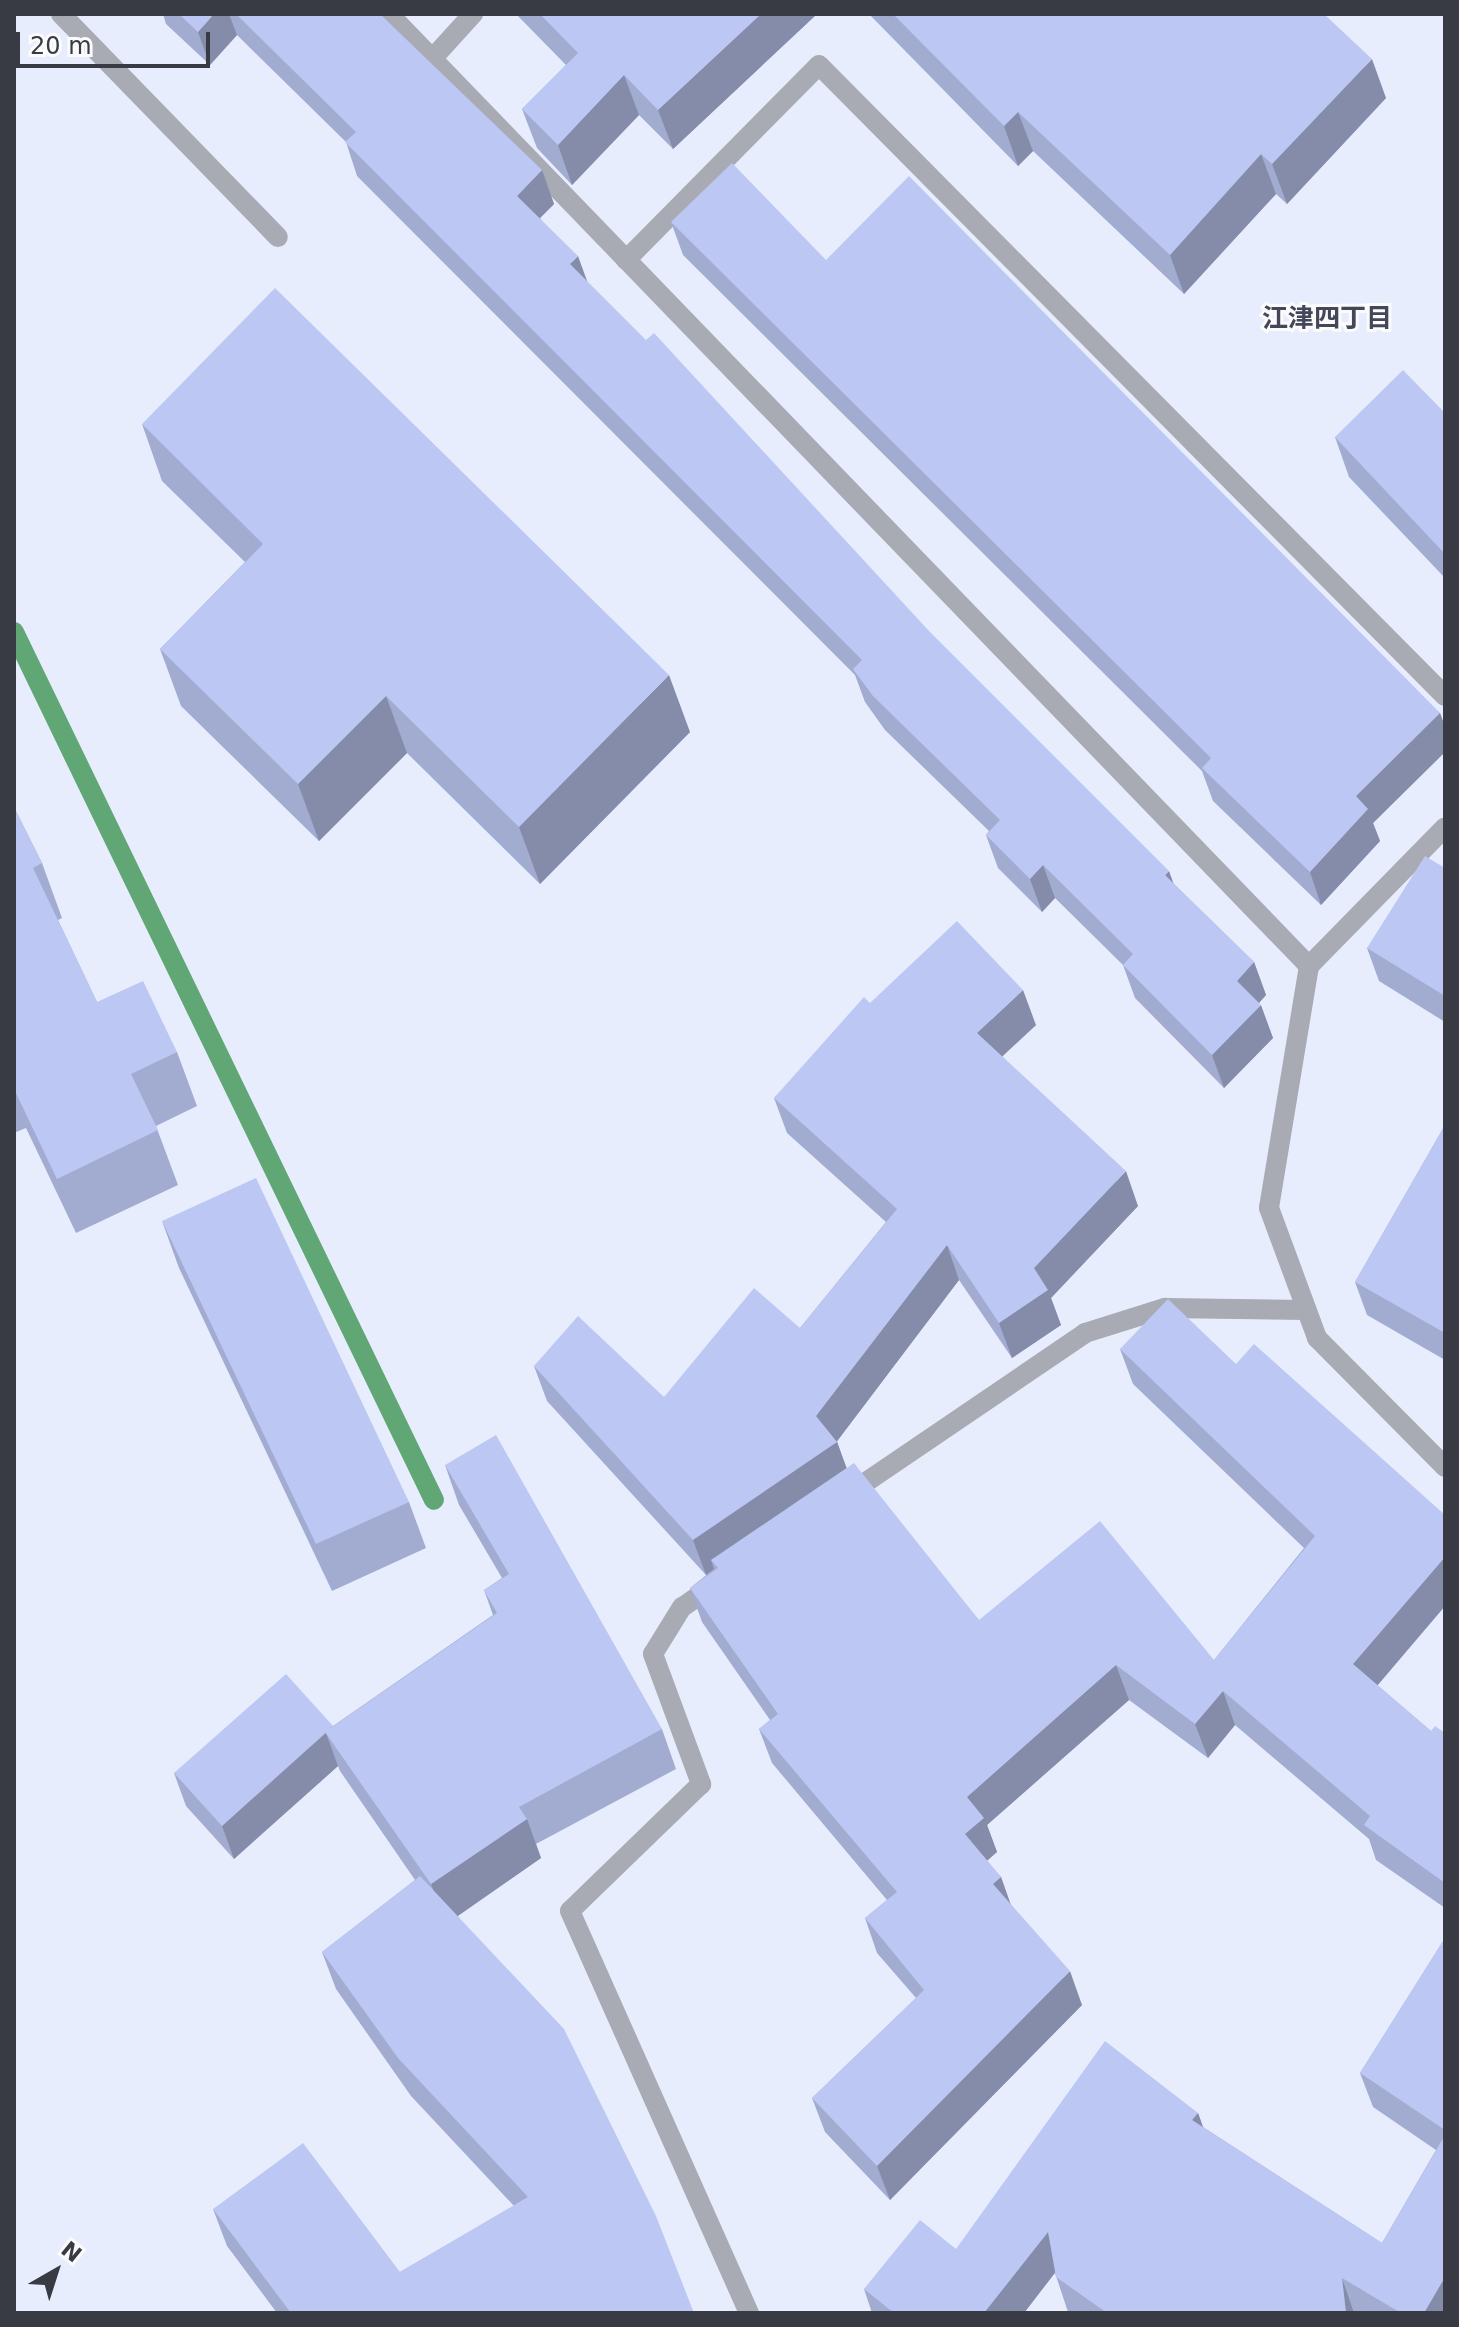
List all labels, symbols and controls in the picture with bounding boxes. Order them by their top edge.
scale bar [20,16,214,66]
text: 20 m [30,32,92,60]
district label: 江津四丁目 [1262,303,1392,335]
north arrow [16,2231,96,2311]
text: N [56,2236,86,2267]

